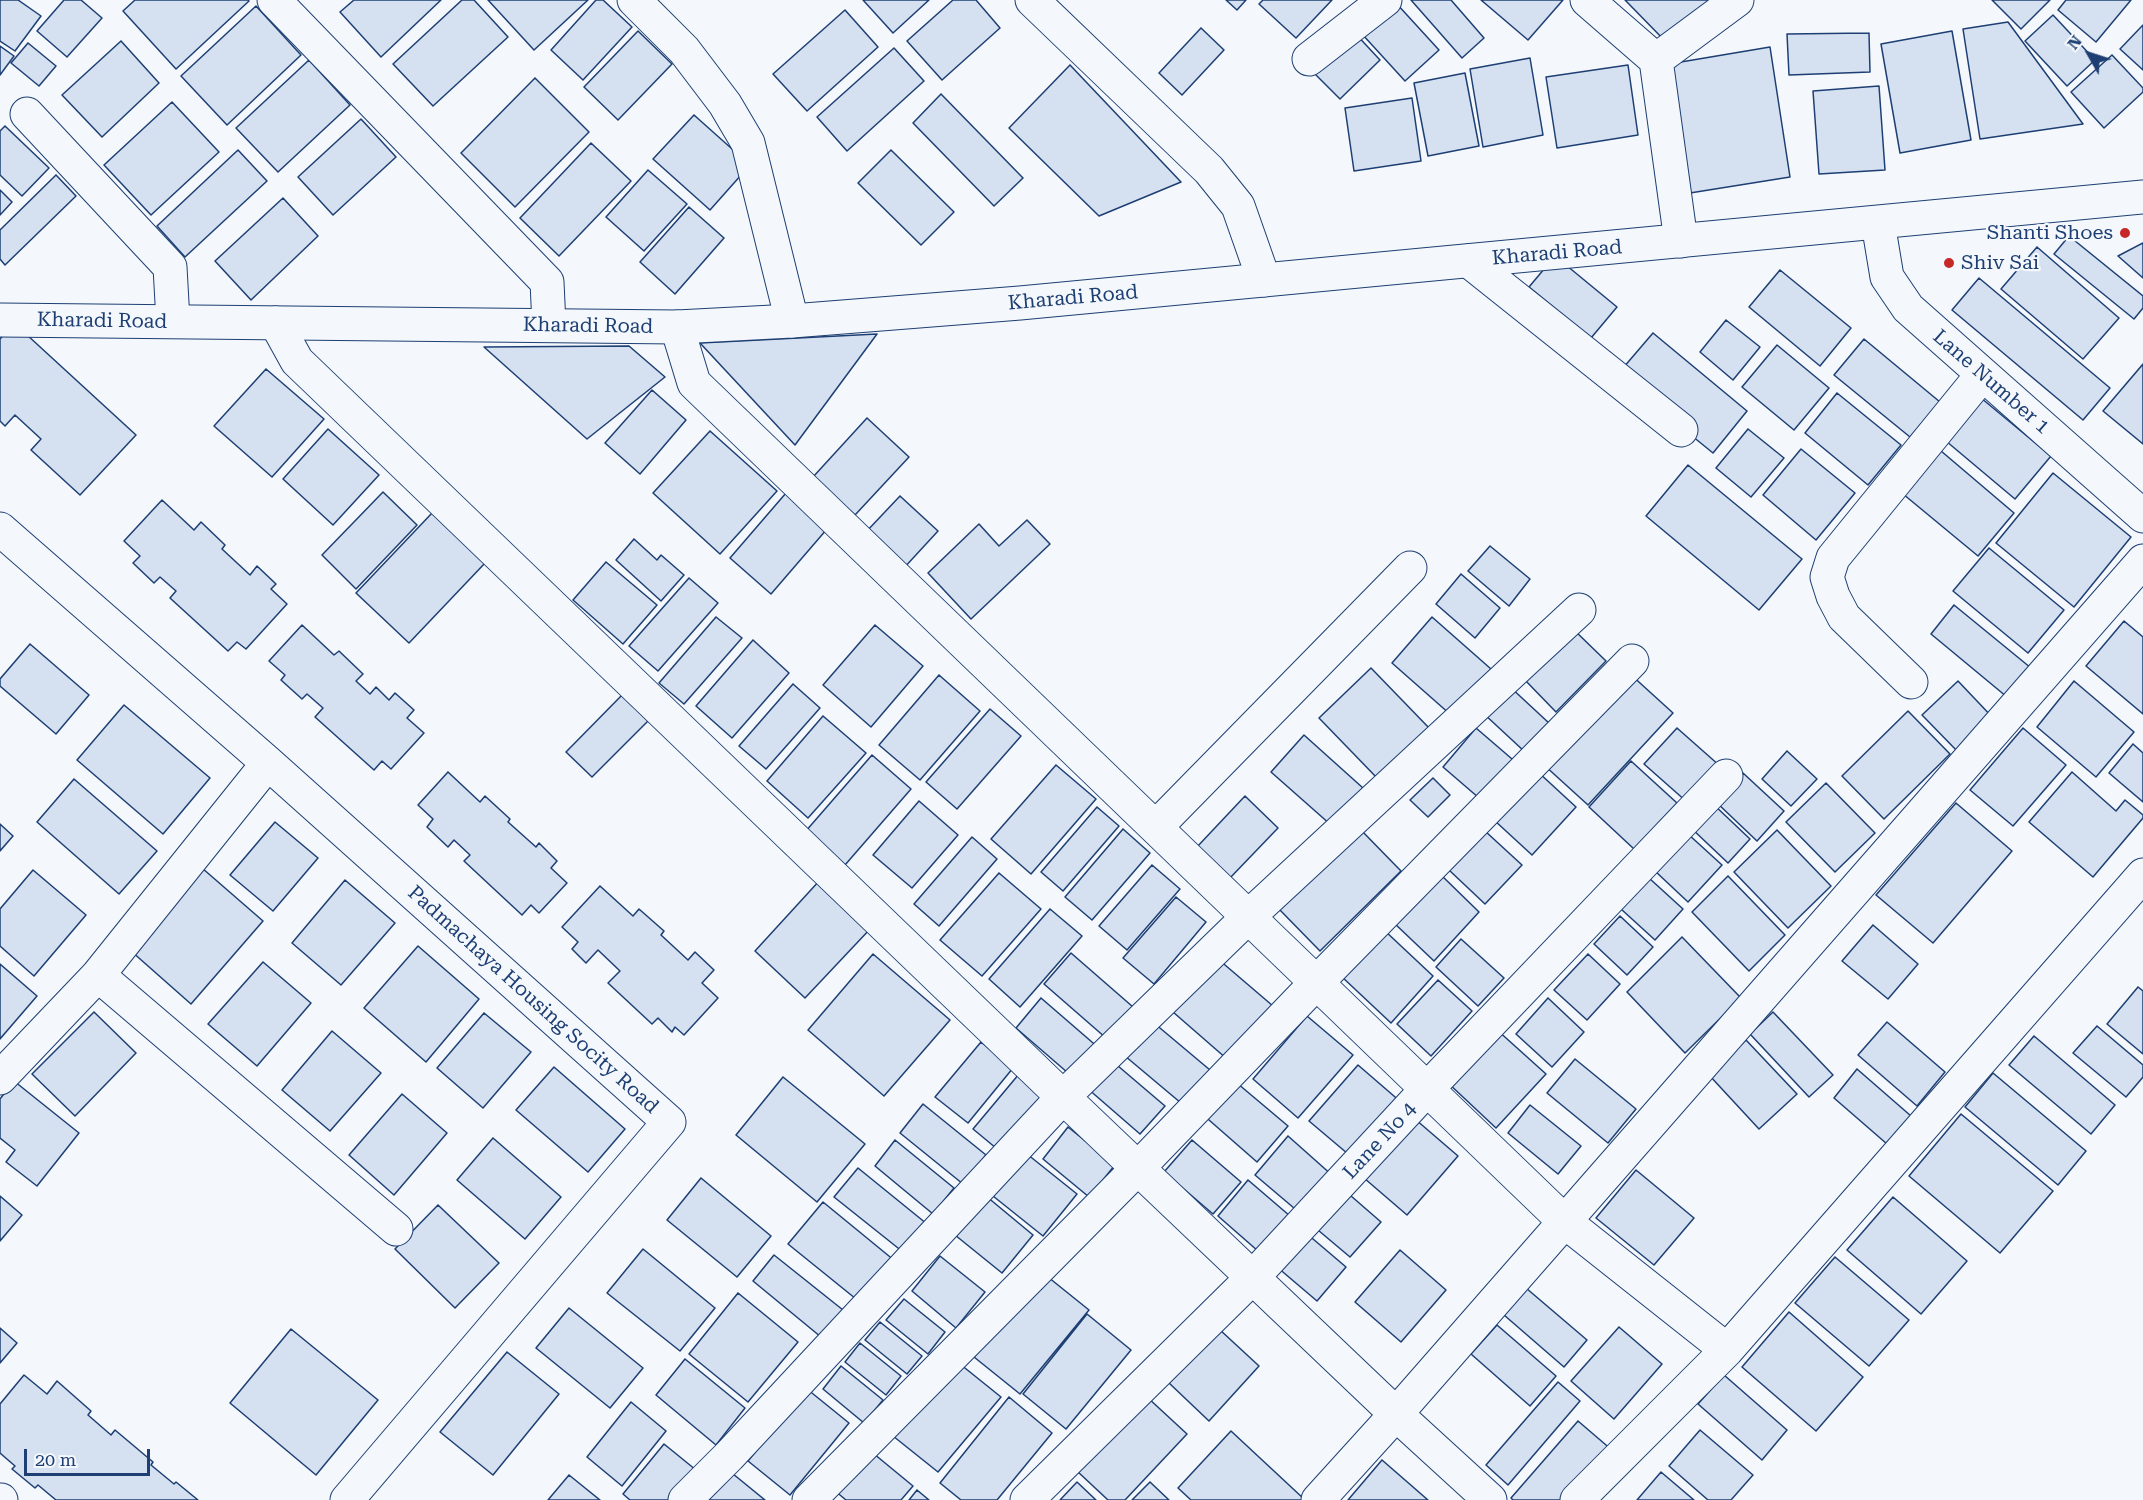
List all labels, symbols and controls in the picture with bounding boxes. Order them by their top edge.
north arrow [2059,24,2119,84]
text: N [2063,32,2086,53]
place label: Shanti Shoes [1987,221,2113,245]
marker: Shanti Shoes [2118,226,2132,240]
street label: Kharadi Road [1491,235,1623,271]
place label: Shiv Sai [1961,251,2039,275]
marker: Shiv Sai [1942,256,1956,270]
street label: Kharadi Road [1007,280,1139,316]
street label: Kharadi Road [37,308,167,334]
street label: Kharadi Road [523,313,653,339]
street label: Lane Number 1 [1928,325,2054,439]
street label: Padmachaya Housing Socity Road [403,881,663,1119]
street label: Lane No 4 [1338,1097,1422,1185]
scale bar [27,1437,153,1475]
text: 20 m [35,1449,76,1470]

